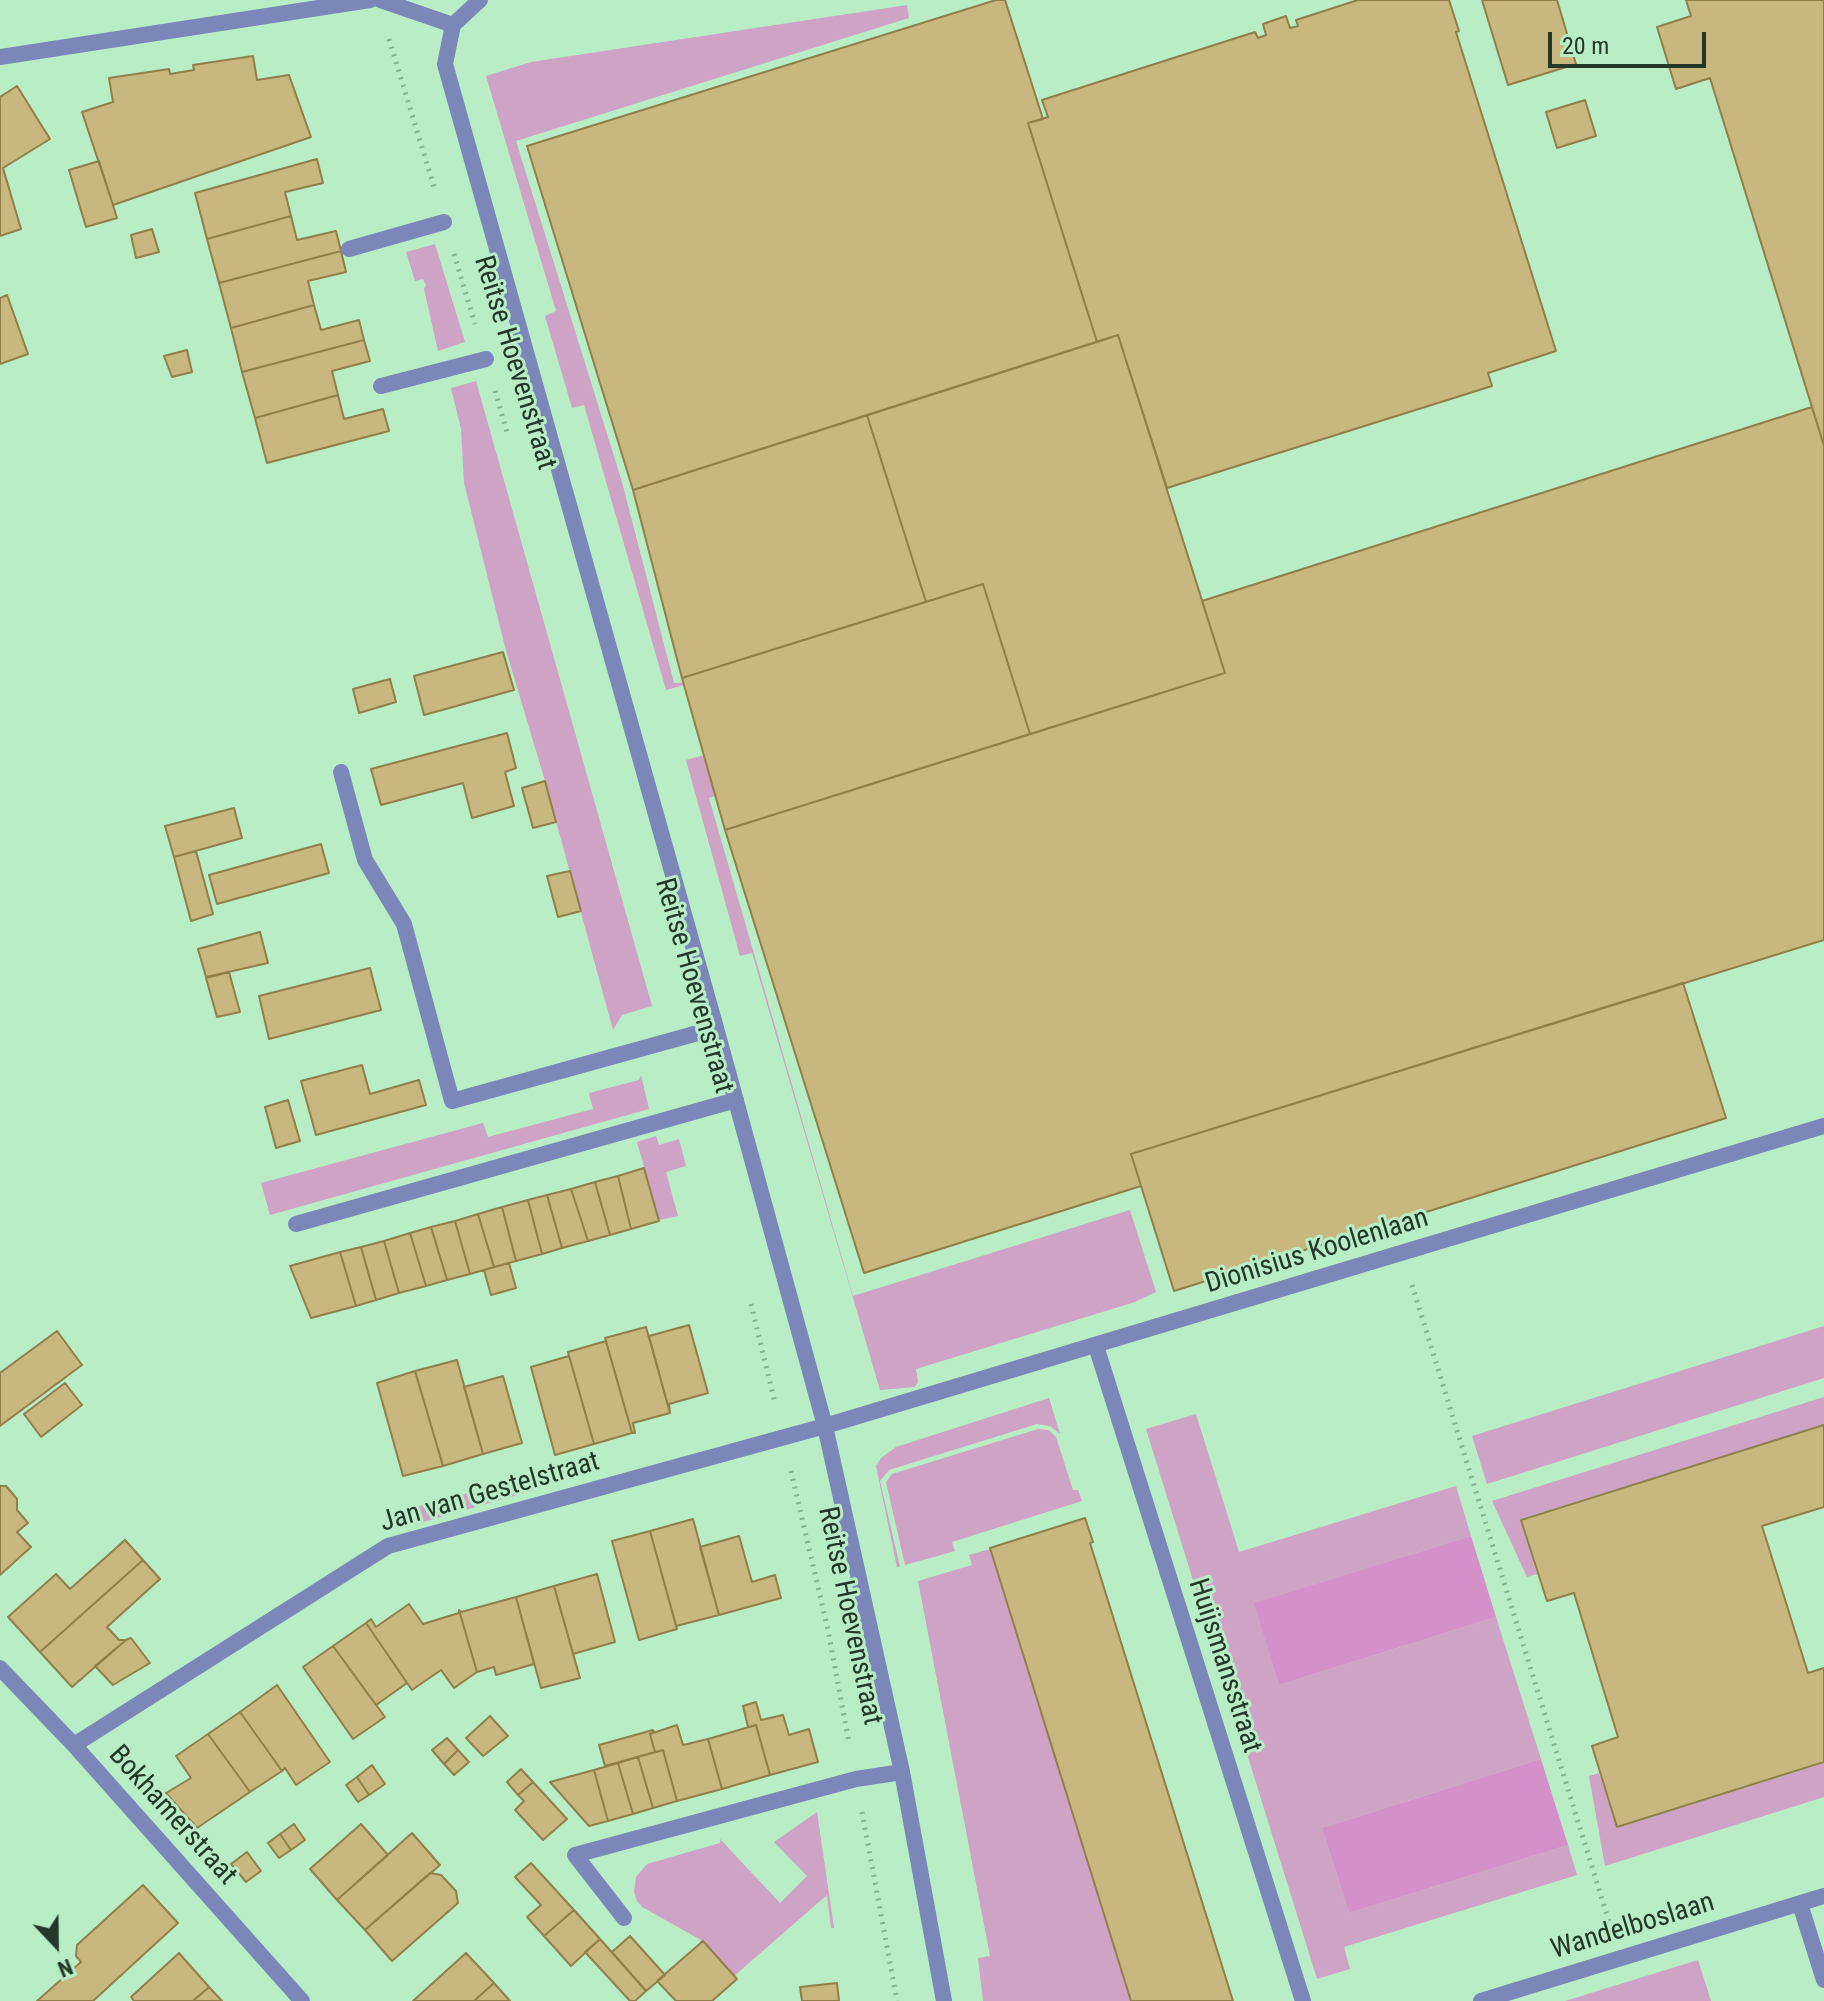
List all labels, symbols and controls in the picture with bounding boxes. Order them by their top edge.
scale bar [1552,16,1710,66]
text: 20 m [1562,32,1609,60]
street label: Reitse Hoevenstraat [465,252,563,474]
street label: Reitse Hoevenstraat [646,875,740,1097]
street label: Dionisius Koolenlaan [1201,1202,1433,1302]
street label: Jan van Gestelstraat [376,1446,604,1540]
street label: Reitse Hoevenstraat [809,1504,889,1728]
street label: Huijsmansstraat [1180,1575,1268,1757]
street label: Bokhamerstraat [101,1739,243,1893]
street label: Wandelboslaan [1547,1886,1719,1968]
north arrow [16,1905,96,1985]
text: N [54,1954,76,1982]

